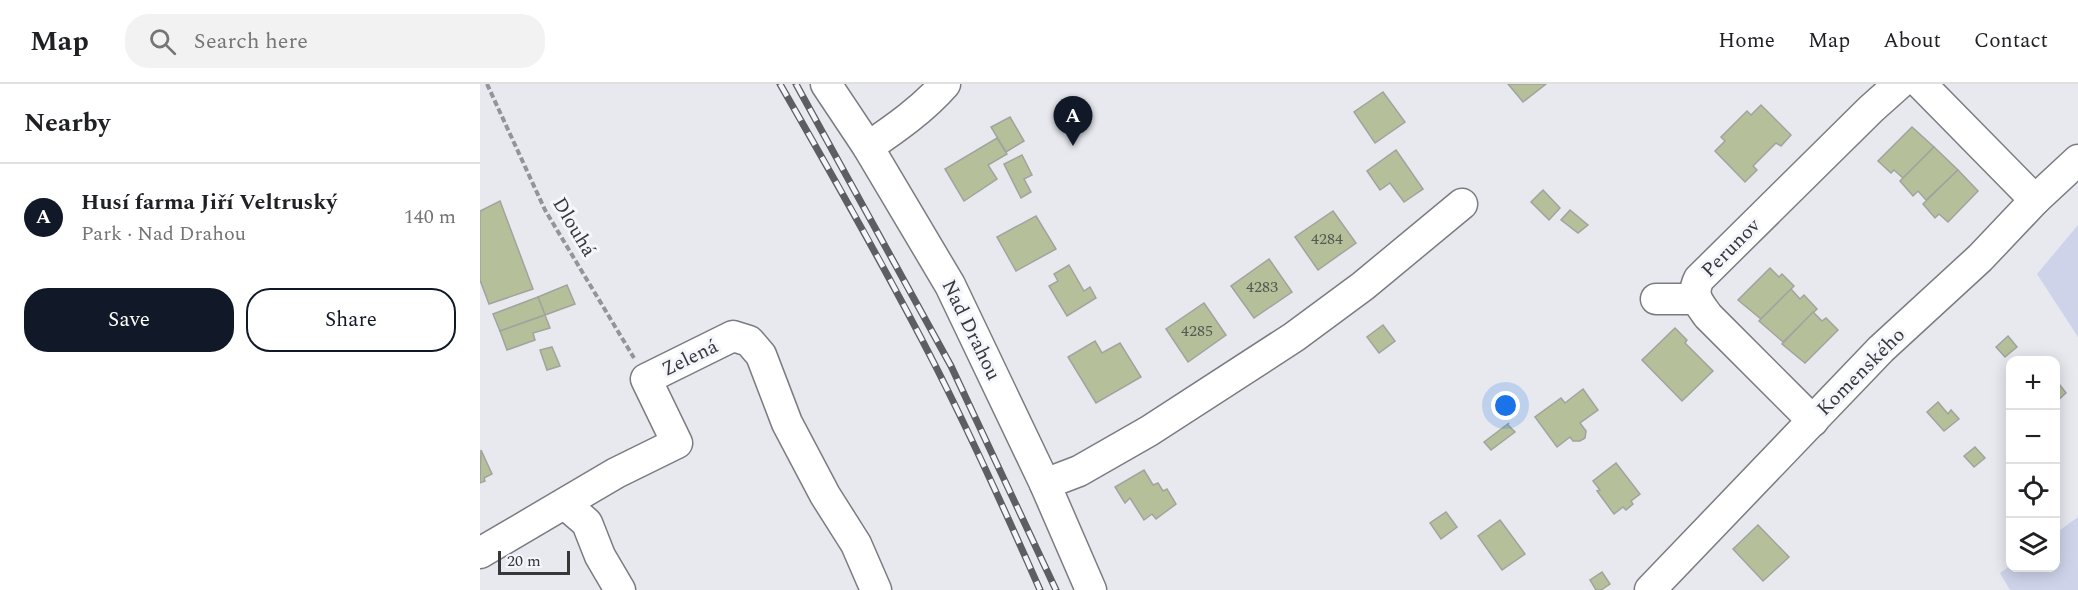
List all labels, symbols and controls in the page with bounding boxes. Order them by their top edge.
search box [125,14,545,68]
text: Map [30,20,89,63]
icon: search [146,25,179,58]
text: Search here [194,25,308,58]
text: Home [1718,25,1775,57]
text: Map [1808,25,1850,57]
text: About [1883,25,1941,57]
text: Contact [1974,25,2048,57]
pin: A [1054,97,1092,146]
text: Nearby [24,103,110,143]
text: Husí farma Jiří Veltruský [81,186,337,219]
street label: Dlouhá [544,192,604,263]
text: A [36,202,51,232]
text: 140 m [404,202,456,232]
street label: Perunov [1694,211,1768,285]
text: Park · Nad Drahou [81,219,246,249]
house number: 4284 [1311,227,1343,251]
street label: Nad Drahou [934,275,1008,385]
house number: 4283 [1246,275,1278,299]
button: Save [24,288,234,352]
button: Share [246,288,456,352]
house number: 4285 [1181,319,1213,343]
street label: Komenského [1810,321,1912,423]
street label: Zelená [657,331,723,384]
map controls [2006,356,2060,572]
button: + [2006,356,2060,410]
your location [1491,391,1520,420]
button: − [2006,410,2060,464]
button: locate [2006,464,2060,518]
button: layers [2006,518,2060,572]
scale bar [498,548,570,576]
text: 20 m [507,549,541,573]

